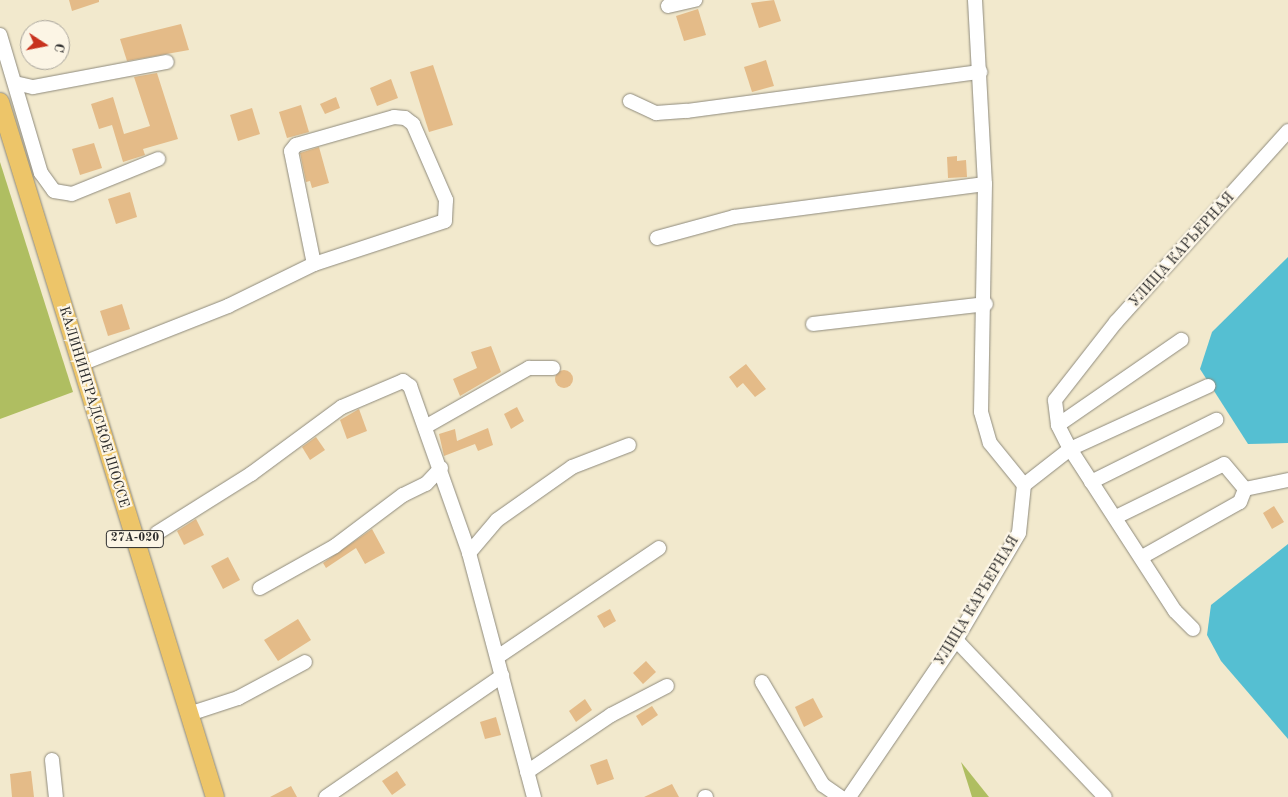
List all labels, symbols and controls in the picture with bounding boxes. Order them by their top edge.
north arrow [20,20,70,70]
text: С [51,42,66,54]
street label: УЛИЦА КАРЬЕРНАЯ [1126,189,1238,311]
street label: КАЛИНИНГРАДСКОЕ ШОССЕ [55,304,133,510]
road number: 27А-020 [105,530,165,548]
street label: УЛИЦА КАРЬЕРНАЯ [932,533,1022,669]

